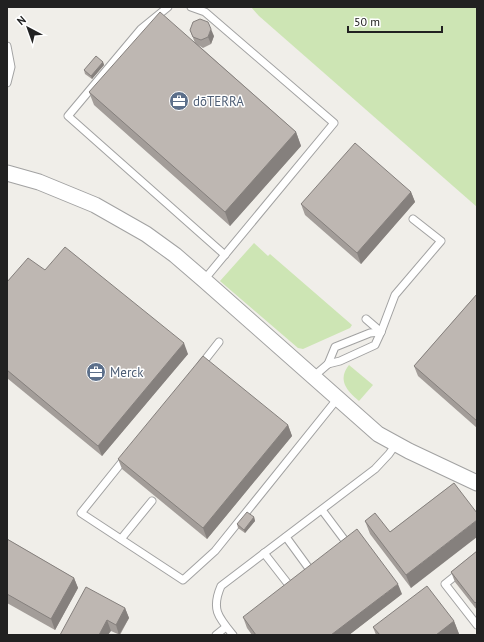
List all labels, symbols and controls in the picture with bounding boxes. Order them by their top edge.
north arrow [8,8,48,48]
scale bar [348,8,442,34]
text: N [14,13,29,28]
text: 50 m [354,14,380,29]
office icon: dōTERRA [168,90,190,112]
place label: dōTERRA [193,93,244,110]
office icon: Merck [85,361,107,383]
place label: Merck [110,364,144,381]

